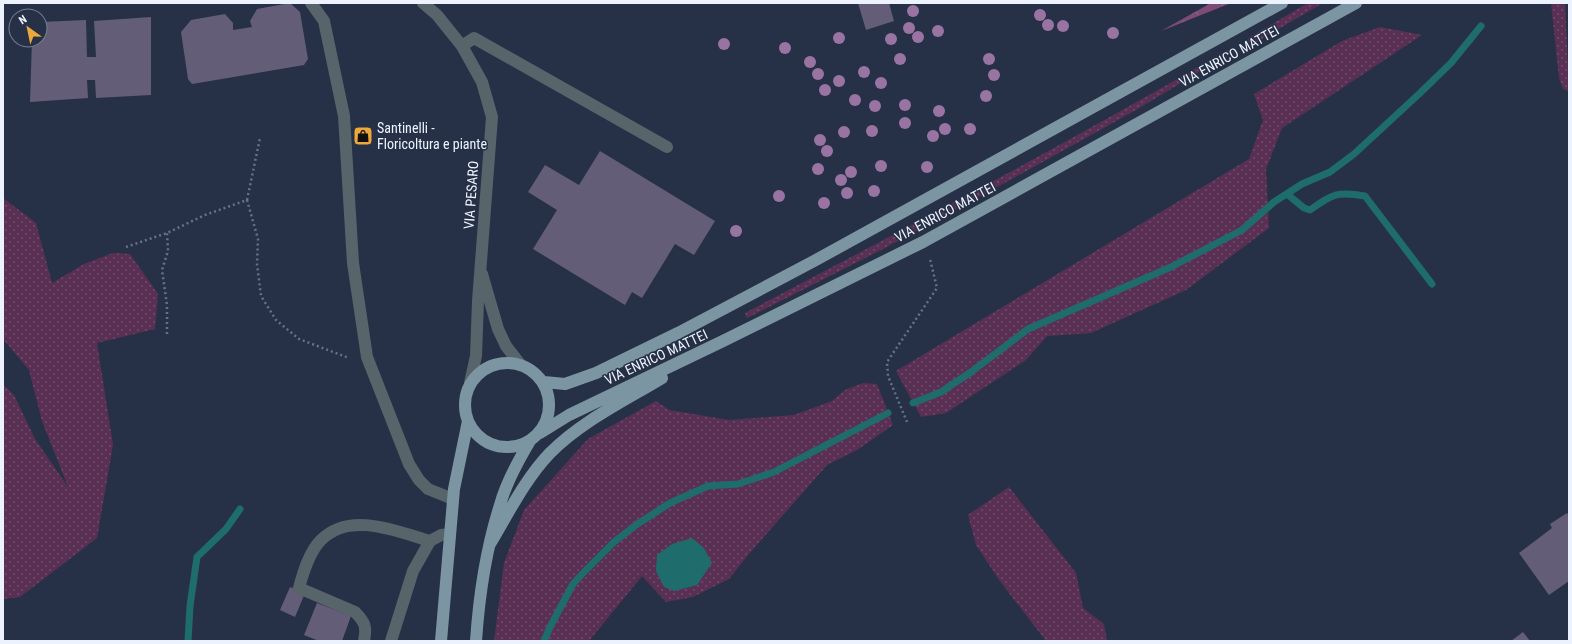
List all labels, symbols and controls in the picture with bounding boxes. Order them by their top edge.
north arrow [8,8,48,48]
text: N [16,13,29,27]
street label: VIA ENRICO MATTEI [1176,22,1282,90]
place label: Santinelli - Floricoltura e piante [377,120,488,152]
shop icon: Santinelli - Floricoltura e piante [352,125,374,147]
street label: VIA PESARO [461,160,481,230]
street label: VIA ENRICO MATTEI [892,179,998,245]
street label: VIA ENRICO MATTEI [602,326,710,388]

